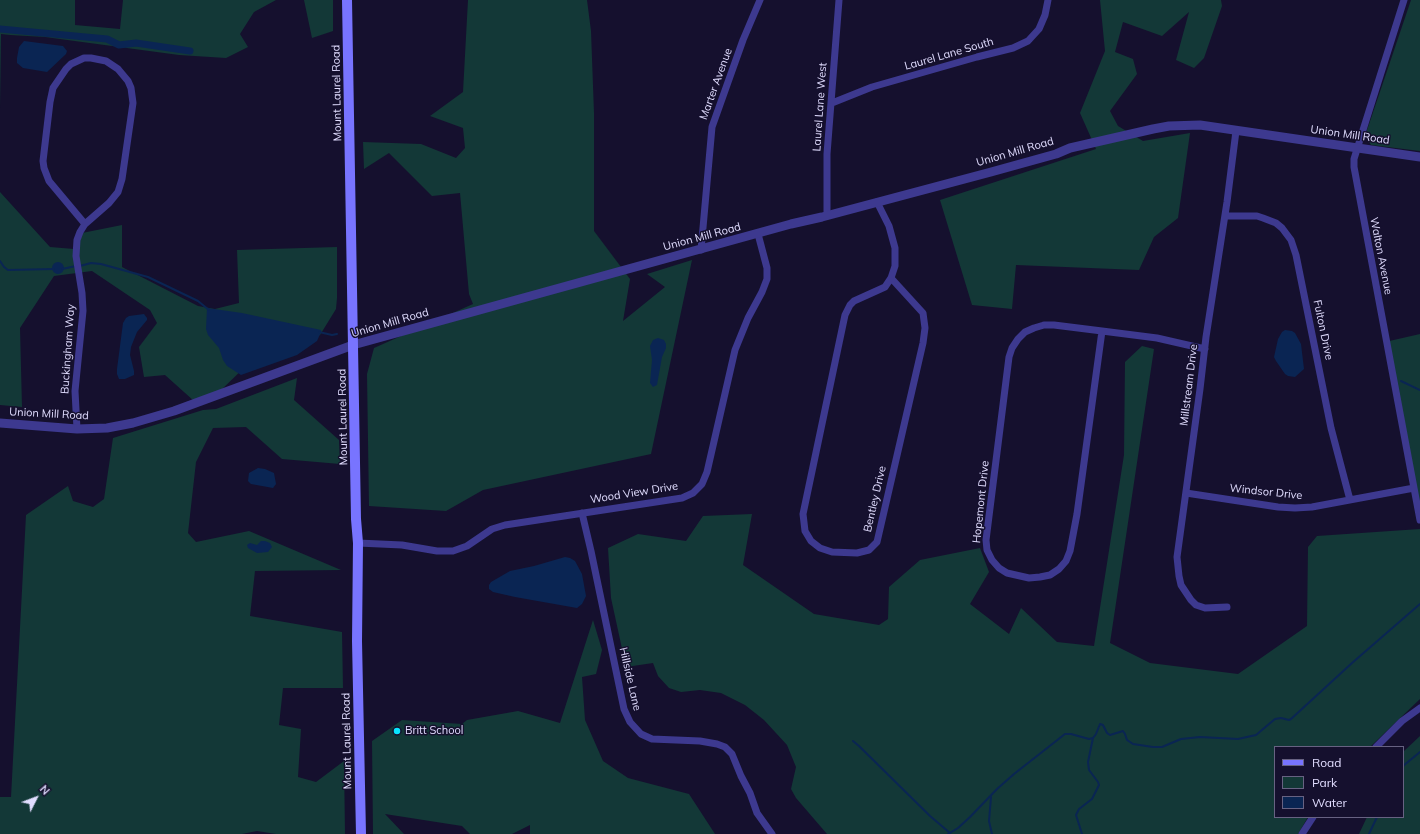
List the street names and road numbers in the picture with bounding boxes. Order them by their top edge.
street label: Laurel Lane South [903,35,995,73]
street label: Mount Laurel Road [330,45,344,141]
street label: Marter Avenue [697,46,735,122]
street label: Laurel Lane West [810,62,830,152]
street label: Union Mill Road [1310,123,1390,147]
street label: Union Mill Road [975,135,1055,169]
street label: Walton Avenue [1367,216,1395,296]
street label: Union Mill Road [662,220,742,254]
street label: Fulton Drive [1310,299,1336,361]
street label: Buckingham Way [58,304,78,394]
street label: Union Mill Road [350,306,430,340]
street label: Millstream Drive [1177,343,1201,427]
street label: Mount Laurel Road [336,369,350,465]
street label: Union Mill Road [9,405,89,423]
street label: Hopemont Drive [970,460,992,544]
street label: Bentley Drive [861,465,889,533]
street label: Wood View Drive [589,480,679,506]
street label: Windsor Drive [1229,482,1303,502]
street label: Hillside Lane [616,646,644,712]
street label: Mount Laurel Road [340,693,354,789]

